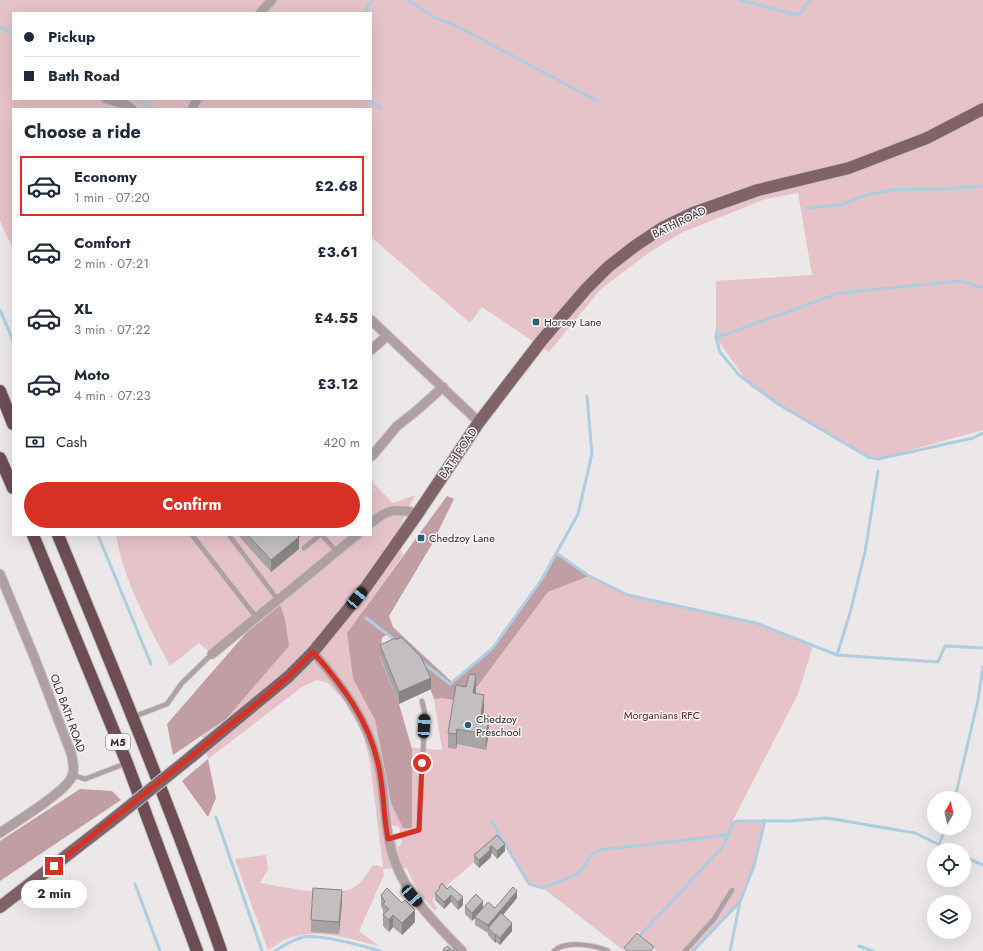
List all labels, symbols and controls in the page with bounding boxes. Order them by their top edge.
text: Pickup [48,26,95,48]
text: Bath Road [48,65,120,87]
text: Choose a ride [24,119,141,145]
text: Economy [74,166,137,188]
icon: car [26,168,62,204]
text: £2.68 [315,175,358,197]
text: 1 min · 07:20 [74,188,150,207]
street label: BATH ROAD [649,202,709,242]
text: Comfort [74,232,131,254]
icon: car [26,234,62,270]
text: £3.61 [317,241,358,263]
text: 2 min · 07:21 [74,254,149,273]
text: XL [74,298,92,320]
icon: car [26,300,62,336]
text: £4.55 [314,307,358,329]
place label: Horsey Lane [544,314,602,330]
marker: Horsey Lane [531,317,541,327]
text: 3 min · 07:22 [74,320,150,339]
text: Moto [74,364,110,386]
icon: car [26,366,62,402]
text: £3.12 [317,373,358,395]
text: 4 min · 07:23 [74,386,151,405]
street label: BATH ROAD [435,424,481,482]
icon: cash [24,431,46,453]
text: Cash [56,431,87,453]
text: 420 m [323,433,360,452]
button: Confirm [24,482,360,528]
place label: Chedzoy Lane [429,530,495,546]
marker: Chedzoy Lane [416,533,426,543]
car [345,585,369,611]
street label: OLD BATH ROAD [46,672,90,755]
park label: Morganians RFC [624,707,700,723]
place label: Chedzoy Preschool [476,711,521,740]
car [417,714,431,738]
marker: Chedzoy Preschool [463,720,473,730]
road number: M5 [106,734,130,750]
route start [413,754,431,772]
north arrow [927,791,971,835]
map controls [927,791,971,939]
button: locate [927,843,971,887]
route end [45,857,63,875]
callout: 2 min [21,880,87,908]
car [400,883,424,909]
text: 2 min [37,884,71,903]
button: layers [927,895,971,939]

